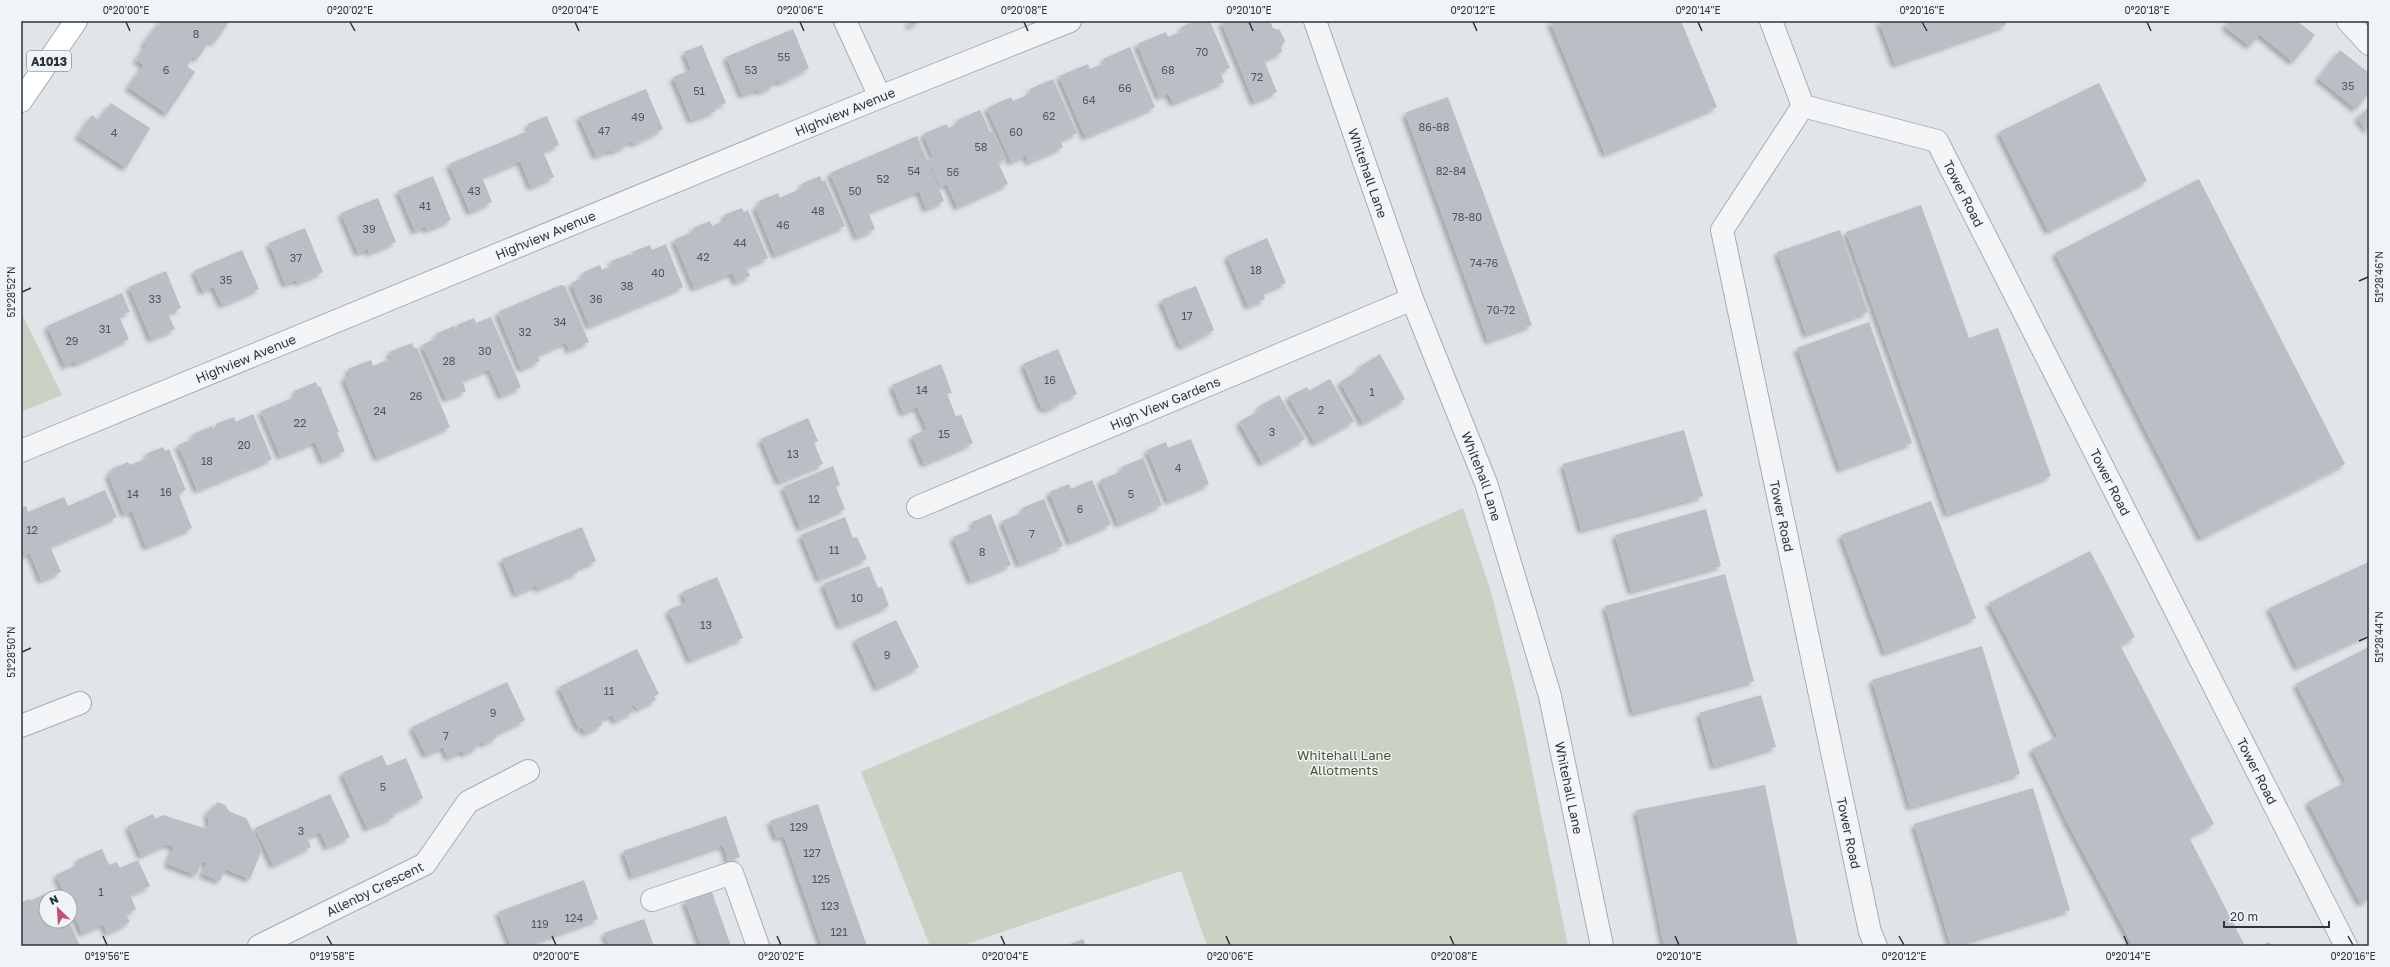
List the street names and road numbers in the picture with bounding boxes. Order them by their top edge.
road number: A1013 [27,51,71,71]
street label: Highview Avenue [792,84,897,139]
street label: Whitehall Lane [1345,126,1391,220]
street label: Tower Road [1940,157,1987,229]
street label: Highview Avenue [493,207,598,263]
street label: Highview Avenue [193,331,298,386]
street label: High View Gardens [1108,373,1223,433]
street label: Whitehall Lane [1458,429,1505,523]
street label: Tower Road [2087,446,2134,518]
street label: Tower Road [1767,479,1797,553]
street label: Tower Road [2234,735,2281,807]
street label: Whitehall Lane [1552,740,1587,836]
street label: Tower Road [1834,796,1864,870]
street label: Allenby Crescent [323,858,426,920]

